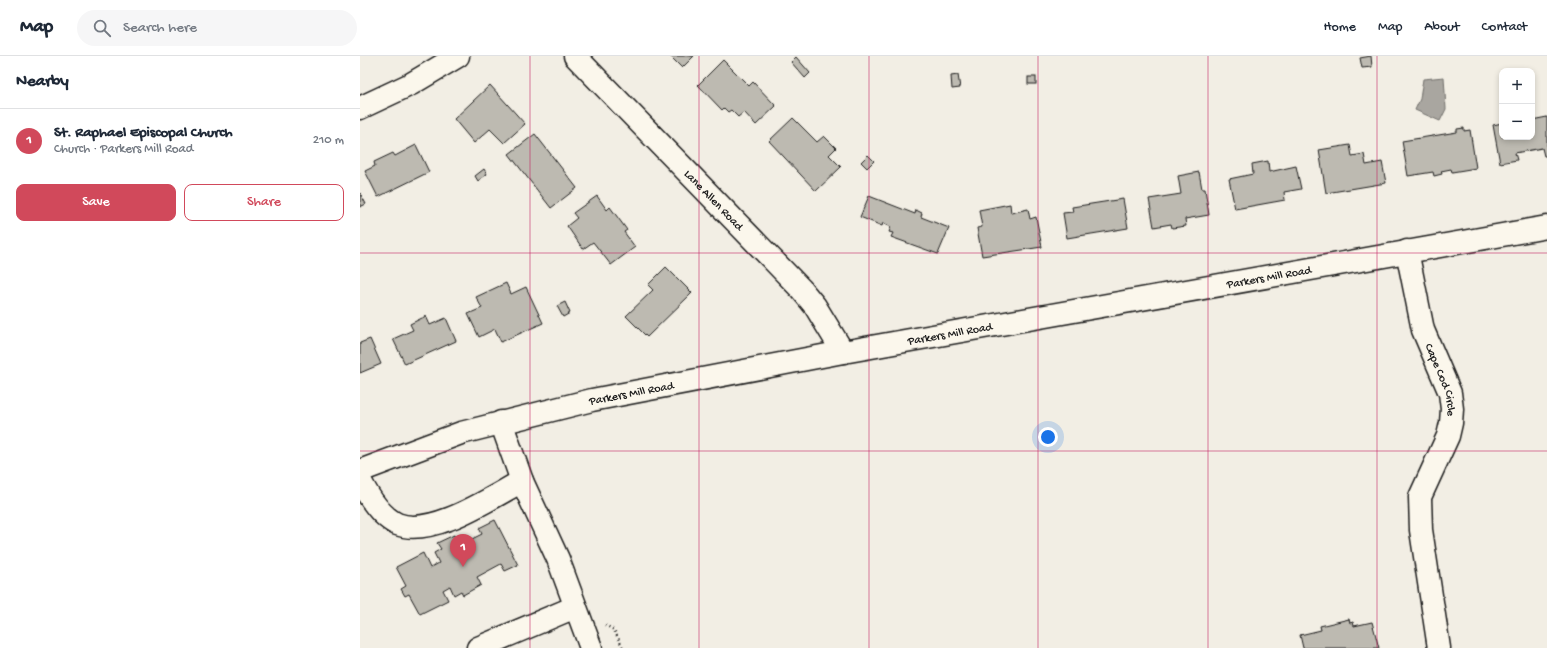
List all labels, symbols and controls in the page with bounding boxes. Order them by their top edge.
search box [77,10,357,46]
text: Map [20,16,53,39]
icon: search [91,17,113,39]
text: Search here [123,19,197,37]
text: Home [1324,19,1356,36]
text: Map [1378,19,1402,36]
text: About [1424,19,1460,36]
text: Contact [1482,19,1527,36]
map controls [1499,68,1535,140]
button: + [1499,68,1535,104]
text: Nearby [16,72,69,92]
button: − [1499,104,1535,140]
text: St. Raphael Episcopal Church [54,124,233,142]
text: 1 [26,133,32,148]
text: 210 m [313,133,344,148]
text: Church · Parkers Mill Road [54,142,193,157]
street label: Lane Allen Road [680,168,746,235]
button: Save [16,184,176,221]
button: Share [184,184,344,221]
street label: Parkers Mill Road [1225,264,1314,293]
street label: Parkers Mill Road [906,320,995,350]
street label: Cape Cod Circle [1421,342,1457,417]
street label: Parkers Mill Road [587,379,676,410]
your location [1038,427,1058,447]
pin: 1 [450,534,476,567]

